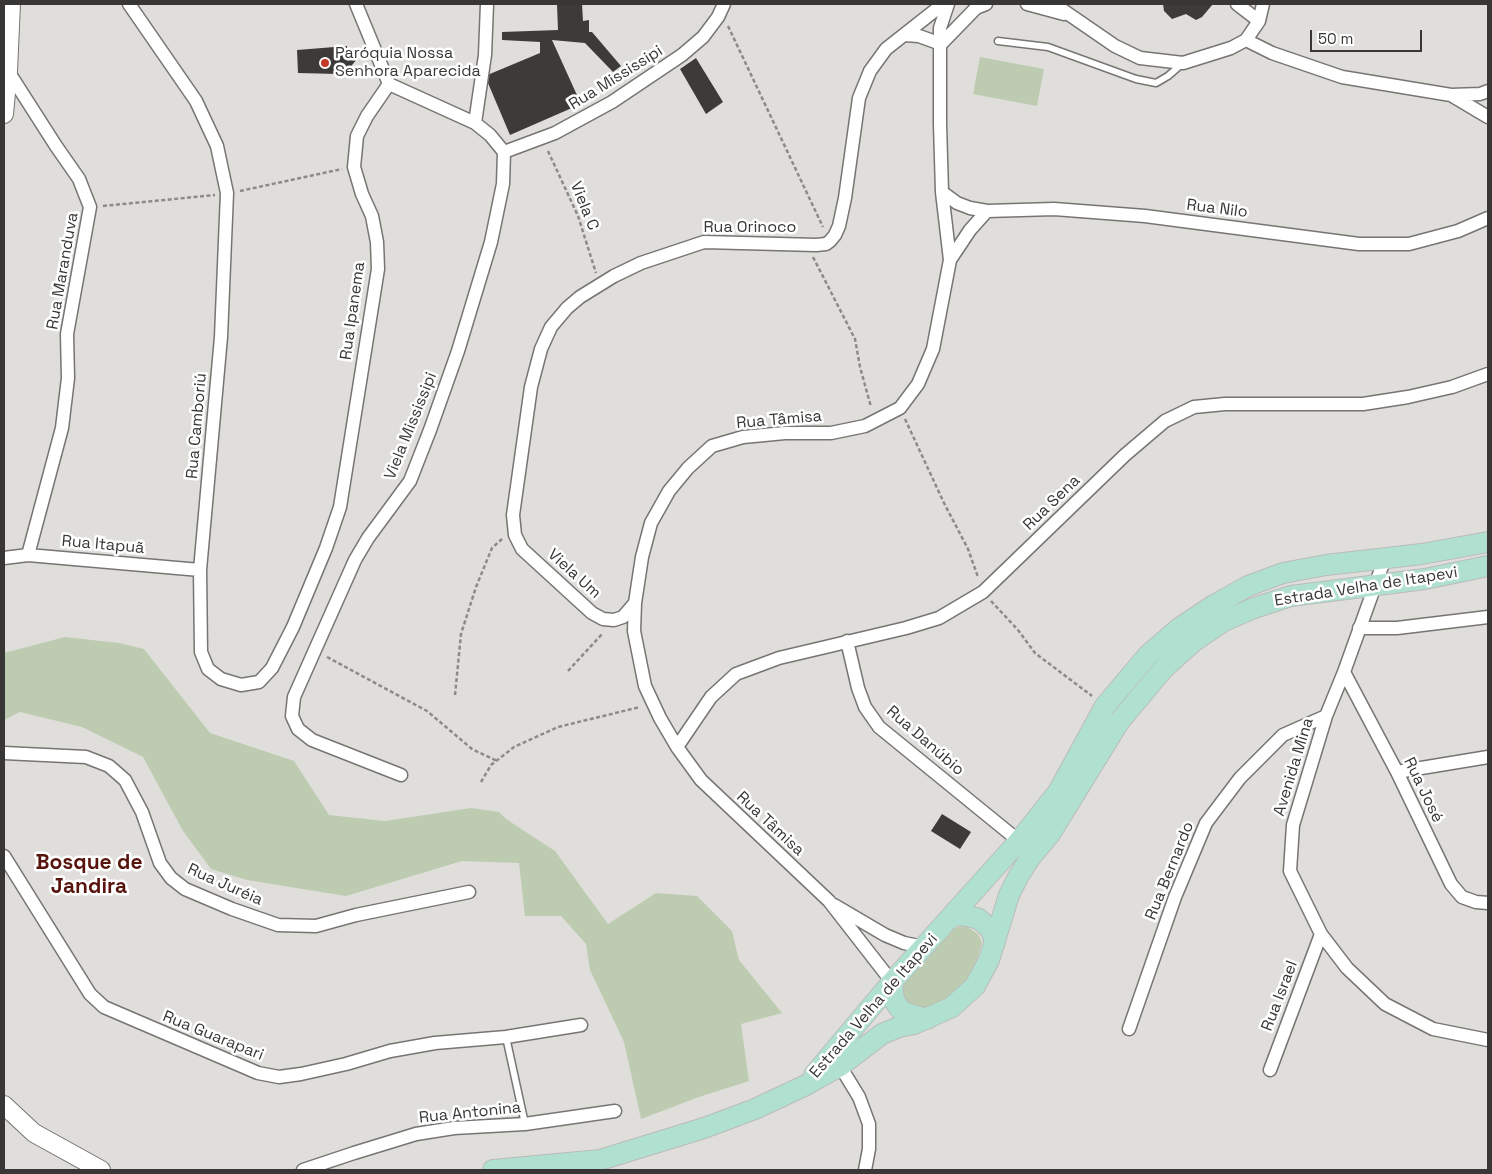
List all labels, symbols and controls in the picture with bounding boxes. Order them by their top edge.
scale bar [1312,20,1424,52]
text: 50 m [1318,29,1353,48]
street label: Rua Mississipi [566,42,666,114]
place label: Paróquia Nossa Senhora Aparecida [335,44,481,82]
marker: Paróquia Nossa Senhora Aparecida [319,57,331,69]
street label: Viela C [566,179,602,233]
street label: Rua Nilo [1185,196,1249,222]
street label: Rua Maranduva [43,211,83,331]
street label: Rua Orinoco [703,218,797,238]
street label: Rua Ipanema [337,261,369,361]
street label: Viela Mississipi [381,370,441,482]
street label: Rua Camboriú [183,372,211,480]
street label: Rua Tâmisa [735,407,823,433]
street label: Rua Sena [1020,471,1084,535]
street label: Rua Itapuã [61,532,145,558]
street label: Viela Um [543,545,605,603]
street label: Estrada Velha de Itapevi [1273,563,1459,611]
street label: Rua Danúbio [882,702,968,780]
street label: Avenida Mina [1270,716,1318,818]
street label: Rua José [1399,754,1447,826]
street label: Rua Tâmisa [732,788,808,860]
street label: Rua Bernardo [1142,819,1198,923]
district label: Bosque de Jandira [35,850,143,900]
street label: Rua Juréia [184,860,266,910]
street label: Estrada Velha de Itapevi [806,930,942,1082]
street label: Rua Israel [1258,958,1302,1034]
street label: Rua Guarapari [160,1007,266,1065]
street label: Rua Antonina [418,1098,522,1128]

